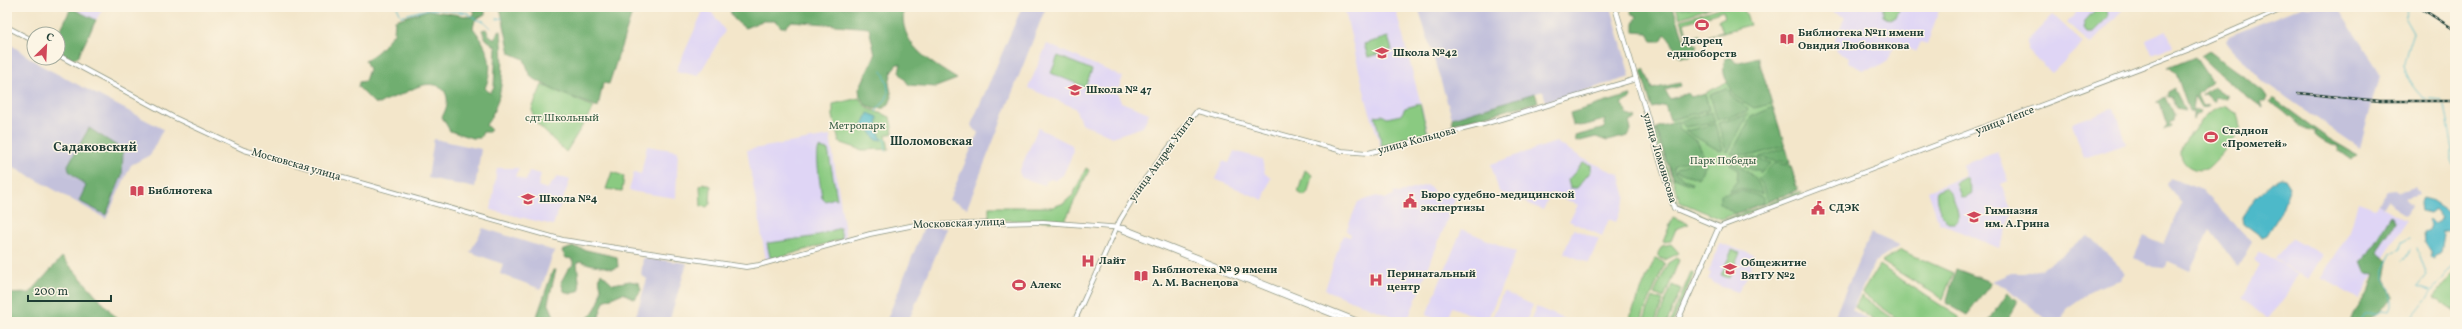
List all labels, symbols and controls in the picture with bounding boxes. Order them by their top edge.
sports icon: Дворец единоборств [1694,17,1710,33]
north arrow [26,26,66,66]
place label: Библиотека №11 имени Овидия Любовикова [1798,26,1924,54]
text: С [43,30,56,47]
library icon: Библиотека №11 имени Овидия Любовикова [1779,31,1795,47]
place label: Дворец единоборств [1667,34,1737,62]
school or university icon: Школа №42 [1374,45,1390,61]
place label: Школа №42 [1393,46,1458,61]
school or university icon: Школа № 47 [1067,82,1083,98]
place label: Школа № 47 [1086,83,1152,98]
street label: улица Лепсе [1973,103,2037,139]
park label: сдт Школьный [525,111,599,126]
street label: улица Ломоносова [1638,111,1680,205]
street label: улица Андрея Упита [1126,112,1199,205]
park label: Метропарк [829,119,885,134]
street label: улица Кольцова [1376,123,1458,159]
place label: Стадион «Прометей» [2222,124,2287,152]
sports icon: Стадион «Прометей» [2203,129,2219,145]
district label: Шоломовская [890,134,972,150]
district label: Садаковский [53,139,137,157]
street label: Московская улица [250,145,343,185]
park label: Парк Победы [1690,154,1757,169]
library icon: Библиотека [129,183,145,199]
place label: Библиотека [148,184,213,199]
place label: Бюро судебно-медицинской экспертизы [1421,188,1575,216]
school or university icon: Школа №4 [520,191,536,207]
place label: Школа №4 [539,192,598,207]
public building icon: Бюро судебно-медицинской экспертизы [1402,193,1418,209]
public building icon: СДЭК [1810,200,1826,216]
place label: СДЭК [1829,201,1859,216]
place label: Гимназия им. А.Грина [1985,204,2049,232]
school or university icon: Гимназия им. А.Грина [1966,209,1982,225]
street label: Московская улица [913,215,1006,233]
hospital icon: Лайт [1080,253,1096,269]
place label: Лайт [1099,254,1126,269]
place label: Общежитие ВятГУ №2 [1741,256,1807,284]
school or university icon: Общежитие ВятГУ №2 [1722,261,1738,277]
place label: Библиотека № 9 имени А. М. Васнецова [1152,263,1277,291]
place label: Перинатальный центр [1387,267,1476,295]
library icon: Библиотека № 9 имени А. М. Васнецова [1133,268,1149,284]
hospital icon: Перинатальный центр [1368,272,1384,288]
scale bar [28,277,111,303]
sports icon: Алекс [1011,277,1027,293]
place label: Алекс [1030,278,1061,293]
text: 200 m [34,284,68,300]

